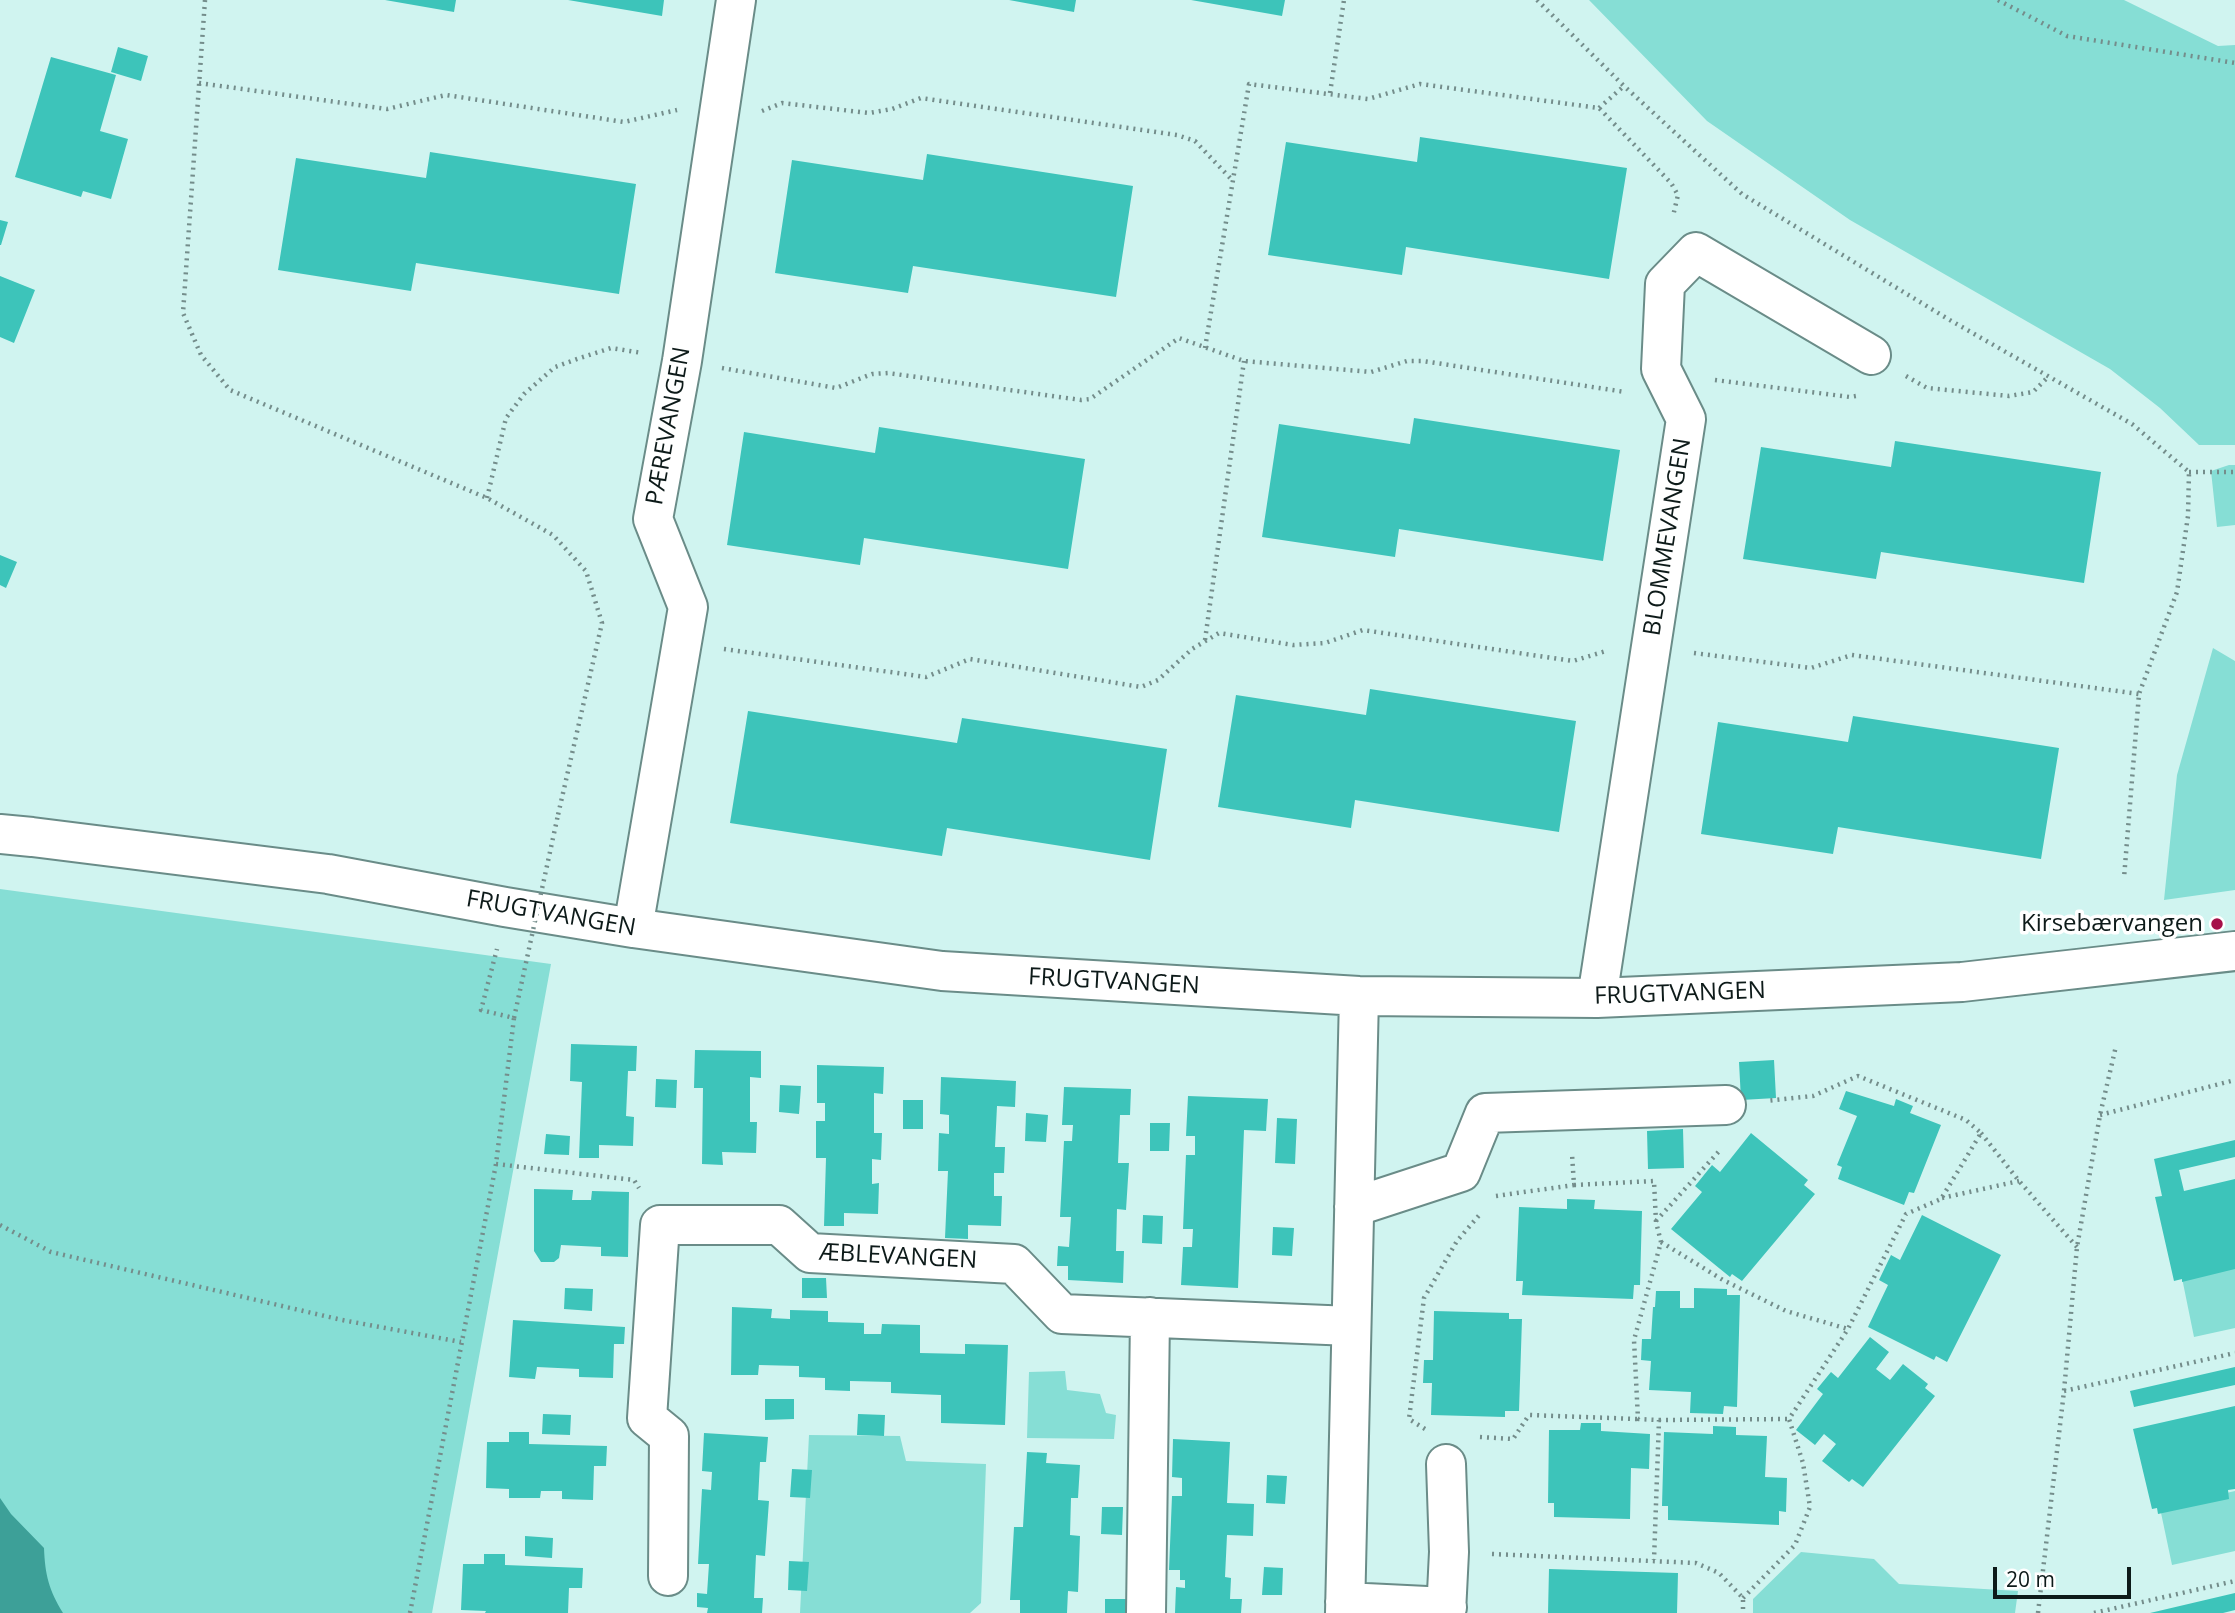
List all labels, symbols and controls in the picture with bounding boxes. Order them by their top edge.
street label: PÆREVANGEN [641,345,697,507]
street label: BLOMMEVANGEN [1638,436,1698,638]
street label: FRUGTVANGEN [464,885,638,943]
place label: Kirsebærvangen [2021,910,2203,938]
marker: Kirsebærvangen [2209,916,2225,932]
street label: FRUGTVANGEN [1027,963,1201,1001]
street label: FRUGTVANGEN [1594,977,1766,1011]
street label: ÆBLEVANGEN [818,1238,978,1276]
scale bar [1997,1554,2135,1598]
text: 20 m [2006,1565,2055,1593]

